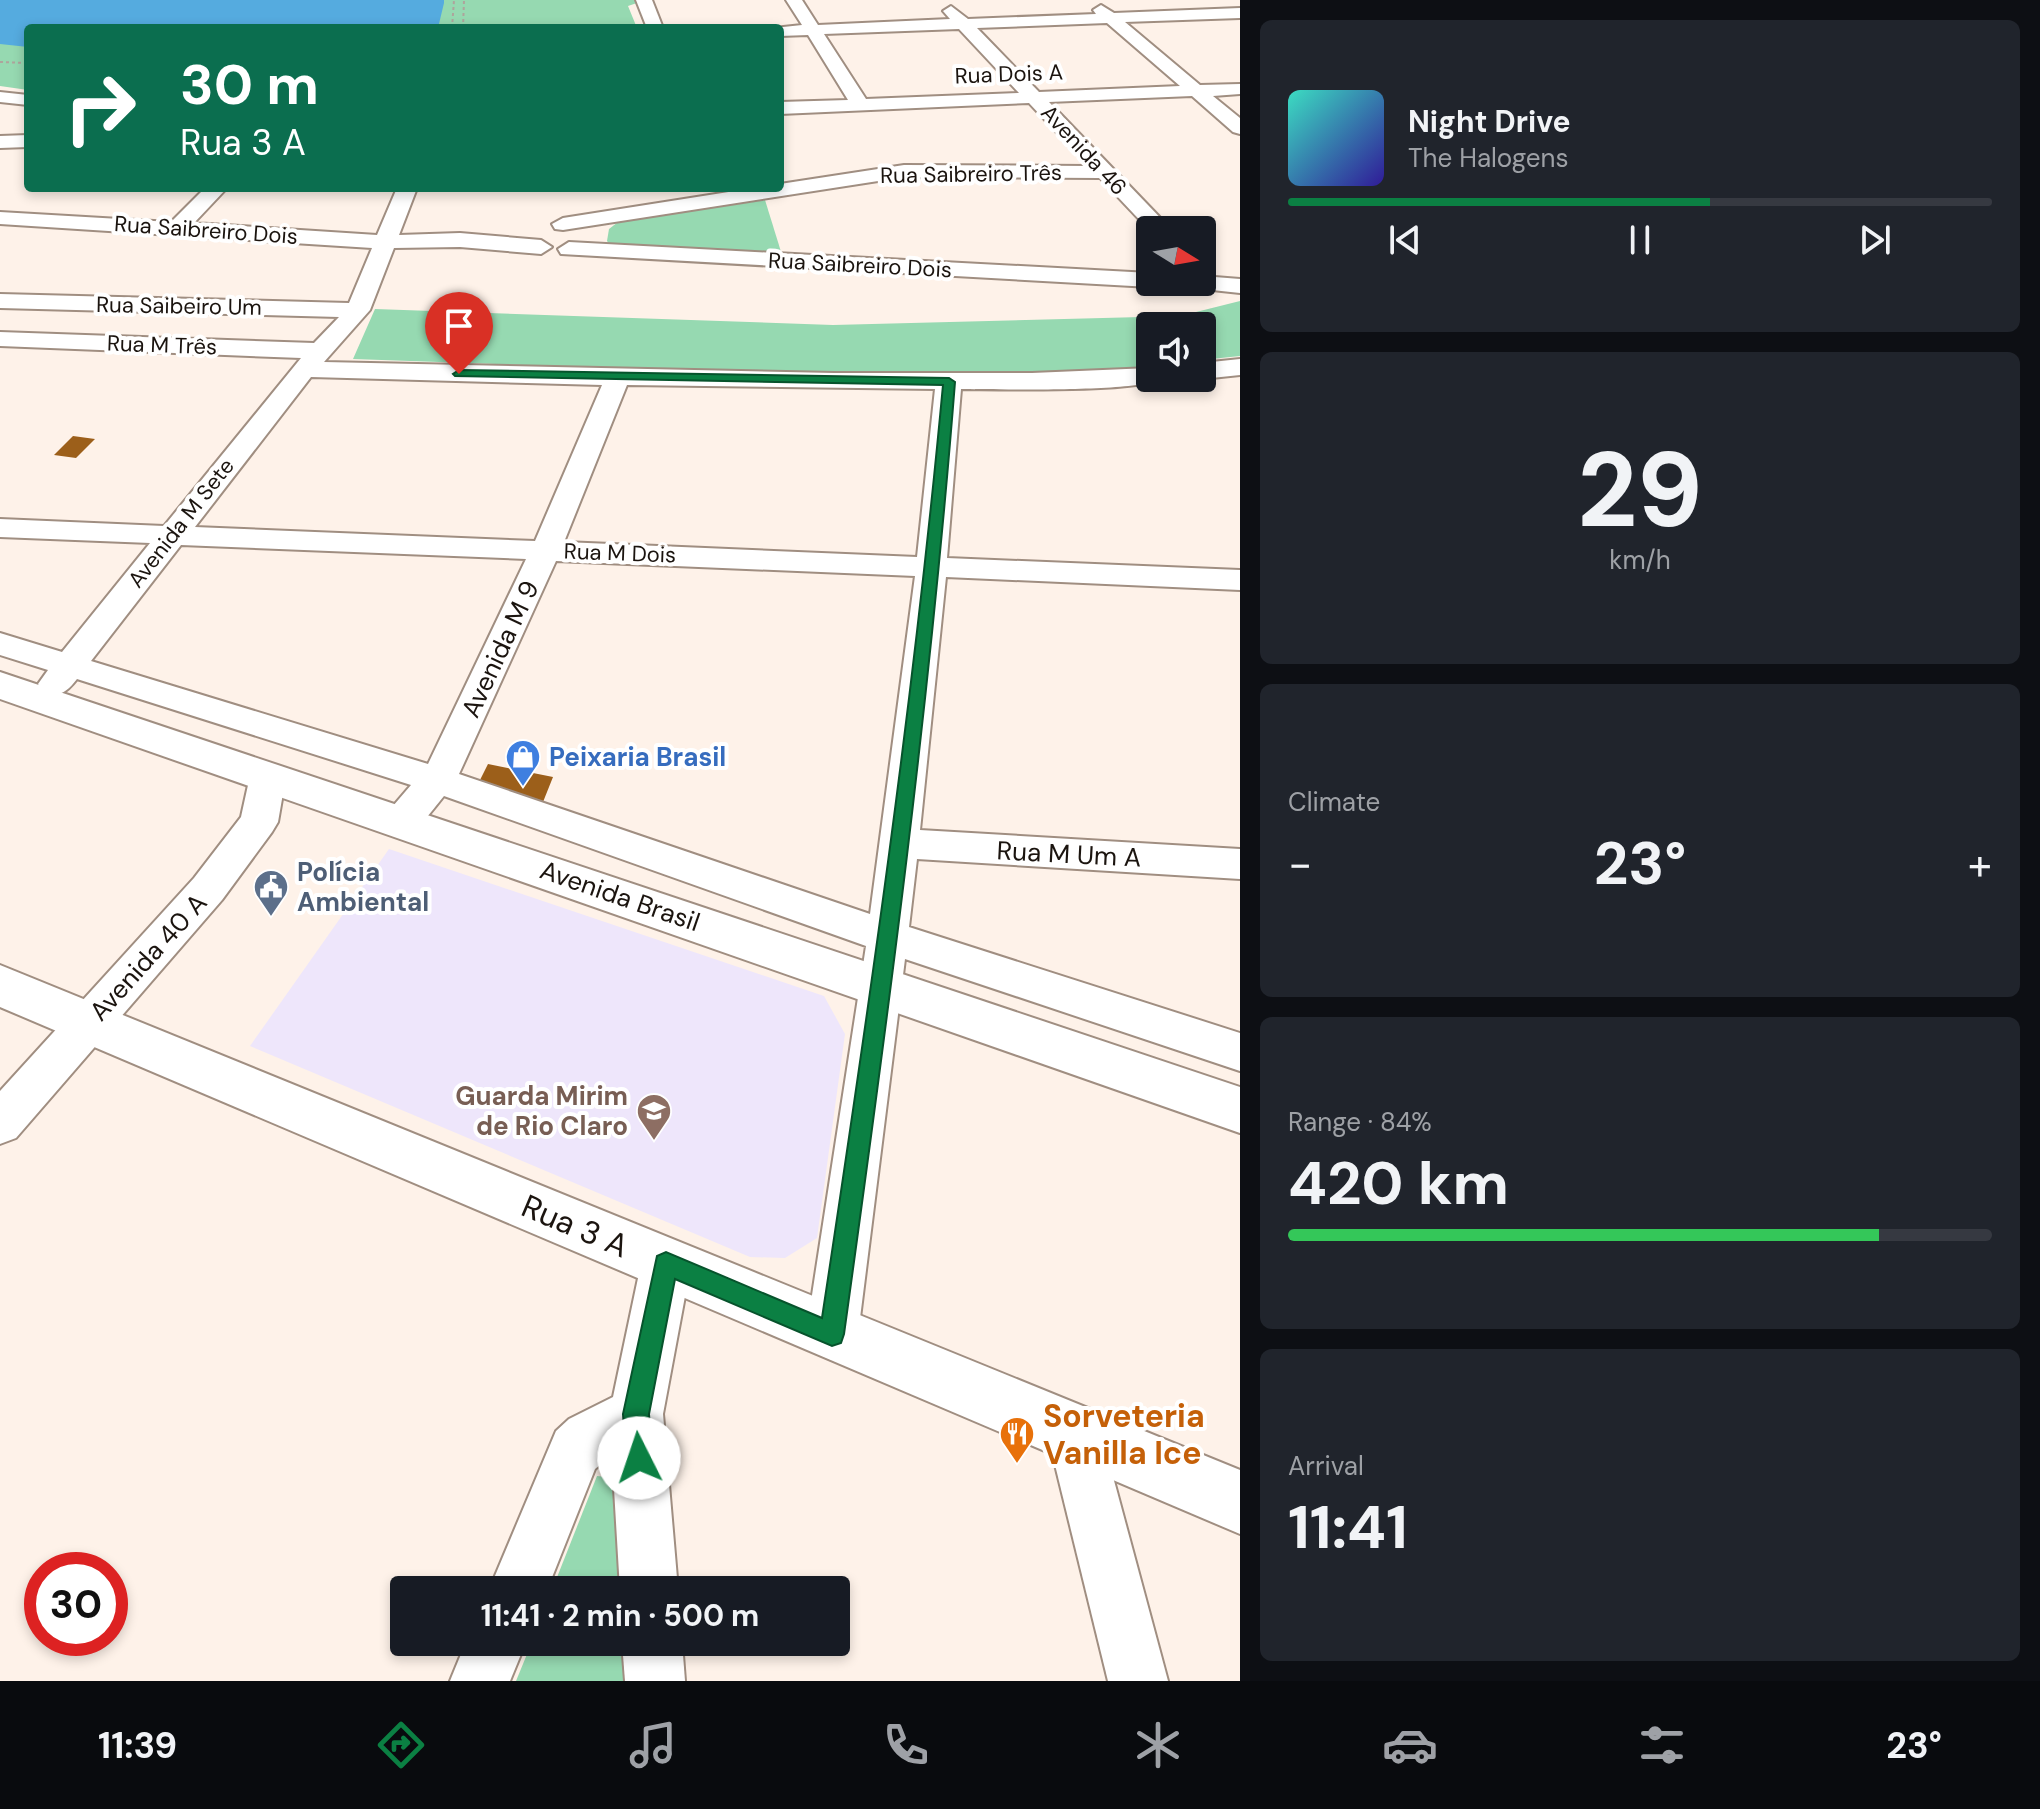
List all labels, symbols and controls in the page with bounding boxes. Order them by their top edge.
text: 30 m [180,48,319,121]
icon: right [48,56,152,160]
street label: Rua Dois A [954,58,1064,90]
street label: Avenida 46 [1035,99,1133,201]
text: Night Drive [1408,102,1571,141]
text: Rua 3 A [180,119,306,166]
text: The Halogens [1408,141,1568,175]
street label: Rua Saibreiro Três [880,158,1062,190]
street label: Rua Saibreiro Dois [113,209,299,251]
north arrow [1136,216,1216,296]
map controls [1136,216,1216,392]
icon: previous [1383,218,1427,262]
icon: pause [1618,218,1662,262]
icon: next [1853,218,1897,262]
street label: Rua Saibreiro Dois [767,246,953,284]
street label: Rua Saibeiro Um [96,290,262,322]
pin [425,292,493,374]
icon: arrive [437,304,481,348]
button: sound [1136,312,1216,392]
street label: Rua M Três [106,329,218,361]
text: 29 [1577,423,1703,558]
street label: Avenida M Sete [121,452,241,594]
street label: Rua M Dois [563,537,677,569]
text: km/h [1609,543,1671,577]
street label: Avenida M 9 [453,575,547,723]
shop icon: Peixaria Brasil [504,738,542,788]
place label: Peixaria Brasil [549,740,726,774]
text: Climate [1288,785,1380,819]
text: 23° [1594,824,1686,903]
street label: Rua M Um A [996,833,1142,875]
text: − [1288,835,1312,893]
text: + [1968,835,1992,893]
street label: Avenida Brasil [536,853,704,939]
place label: Polícia Ambiental [297,855,429,919]
public building icon: Polícia Ambiental [252,868,290,918]
street label: Avenida 40 A [82,886,214,1028]
place label: Guarda Mirim de Rio Claro [455,1079,628,1143]
school or university icon: Guarda Mirim de Rio Claro [635,1092,673,1142]
text: Range · 84% [1288,1105,1432,1139]
text: 420 km [1288,1144,1509,1223]
street label: Rua 3 A [515,1185,635,1267]
place label: Sorveteria Vanilla Ice [1043,1395,1205,1474]
restaurant icon: Sorveteria Vanilla Ice [998,1415,1036,1465]
position arrow [597,1416,681,1500]
text: Arrival [1288,1449,1364,1483]
text: 11:41 [1288,1488,1408,1567]
speed limit sign: 30 [24,1552,128,1656]
text: 11:41 · 2 min · 500 m [481,1596,759,1635]
icon: directions [373,1717,429,1773]
icon: music [625,1717,681,1773]
icon: phone [878,1717,934,1773]
icon: climate [1130,1717,1186,1773]
icon: car [1382,1717,1438,1773]
icon: filters [1634,1717,1690,1773]
text: 11:39 [98,1722,177,1769]
text: 23° [1886,1722,1942,1769]

